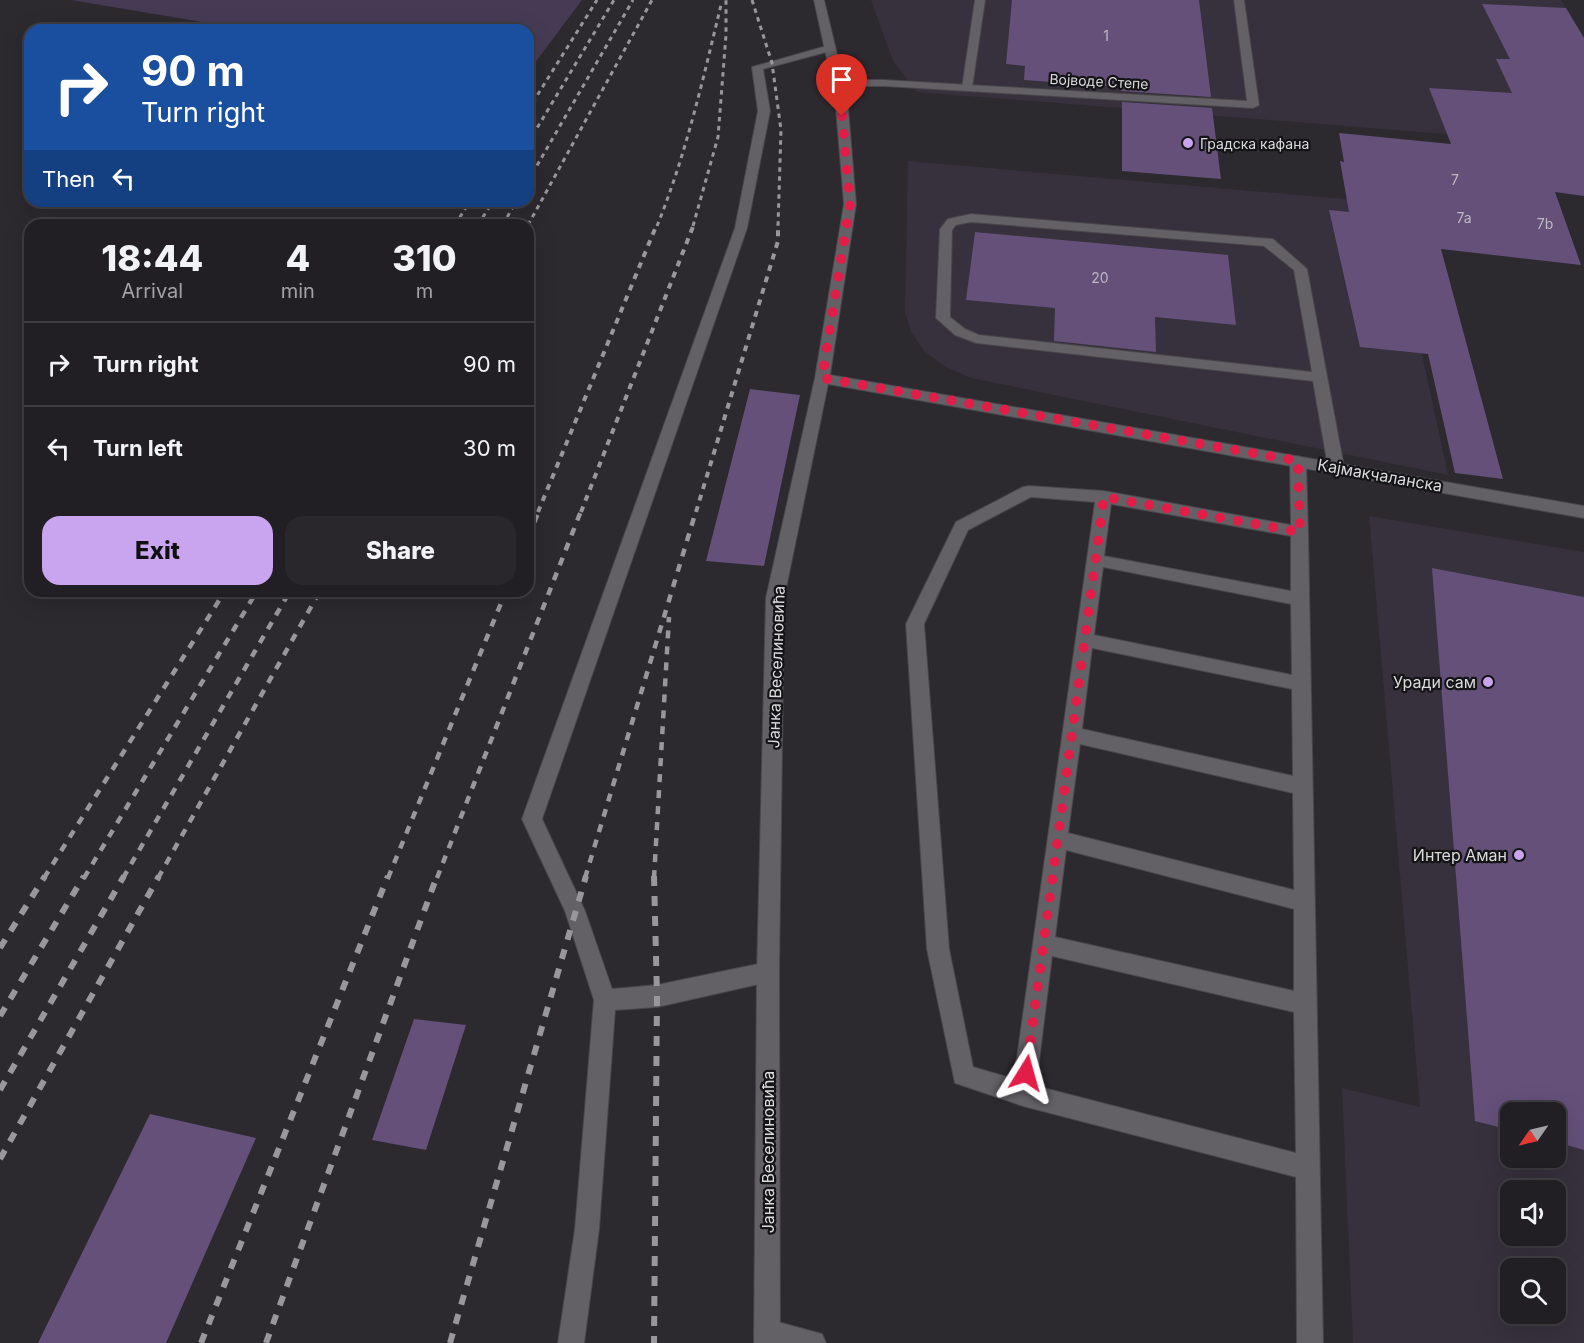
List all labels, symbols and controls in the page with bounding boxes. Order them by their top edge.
house number: 1 [1103,27,1109,44]
text: 90 m [141,45,245,96]
icon: right [42,48,120,126]
pin [816,54,867,116]
icon: arrive [825,63,858,96]
street label: Војводе Степе [1049,70,1149,92]
text: Turn right [141,96,265,129]
place label: Градска кафана [1200,135,1309,152]
marker: Градска кафана [1181,136,1195,150]
icon: left [107,162,140,195]
text: Then [42,166,95,192]
house number: 7 [1451,171,1459,188]
house number: 7a [1456,209,1472,226]
house number: 7b [1537,215,1553,232]
text: 18:44 [101,236,203,280]
text: 4 [285,236,310,280]
text: 310 [392,236,457,280]
house number: 20 [1091,269,1109,286]
text: Arrival [122,279,183,303]
text: min [281,279,315,303]
text: m [416,279,433,303]
icon: right [42,348,75,381]
text: Turn right [93,351,199,377]
text: 90 m [463,351,516,377]
icon: left [42,432,75,465]
text: Turn left [93,435,183,461]
text: 30 m [463,435,516,461]
street label: Кајмакчаланска [1316,454,1444,496]
button: Exit [42,516,273,585]
button: Share [285,516,516,585]
street label: Јанка Веселиновића [763,585,789,749]
place label: Уради сам [1393,672,1476,692]
marker: Уради сам [1481,675,1495,689]
place label: Интер Аман [1413,845,1507,865]
marker: Интер Аман [1512,848,1526,862]
position arrow [994,1041,1058,1105]
street label: Јанка Веселиновића [758,1071,778,1233]
north arrow [1500,1102,1566,1168]
map controls [1500,1102,1566,1324]
button: sound [1500,1180,1566,1246]
button: search [1500,1258,1566,1324]

